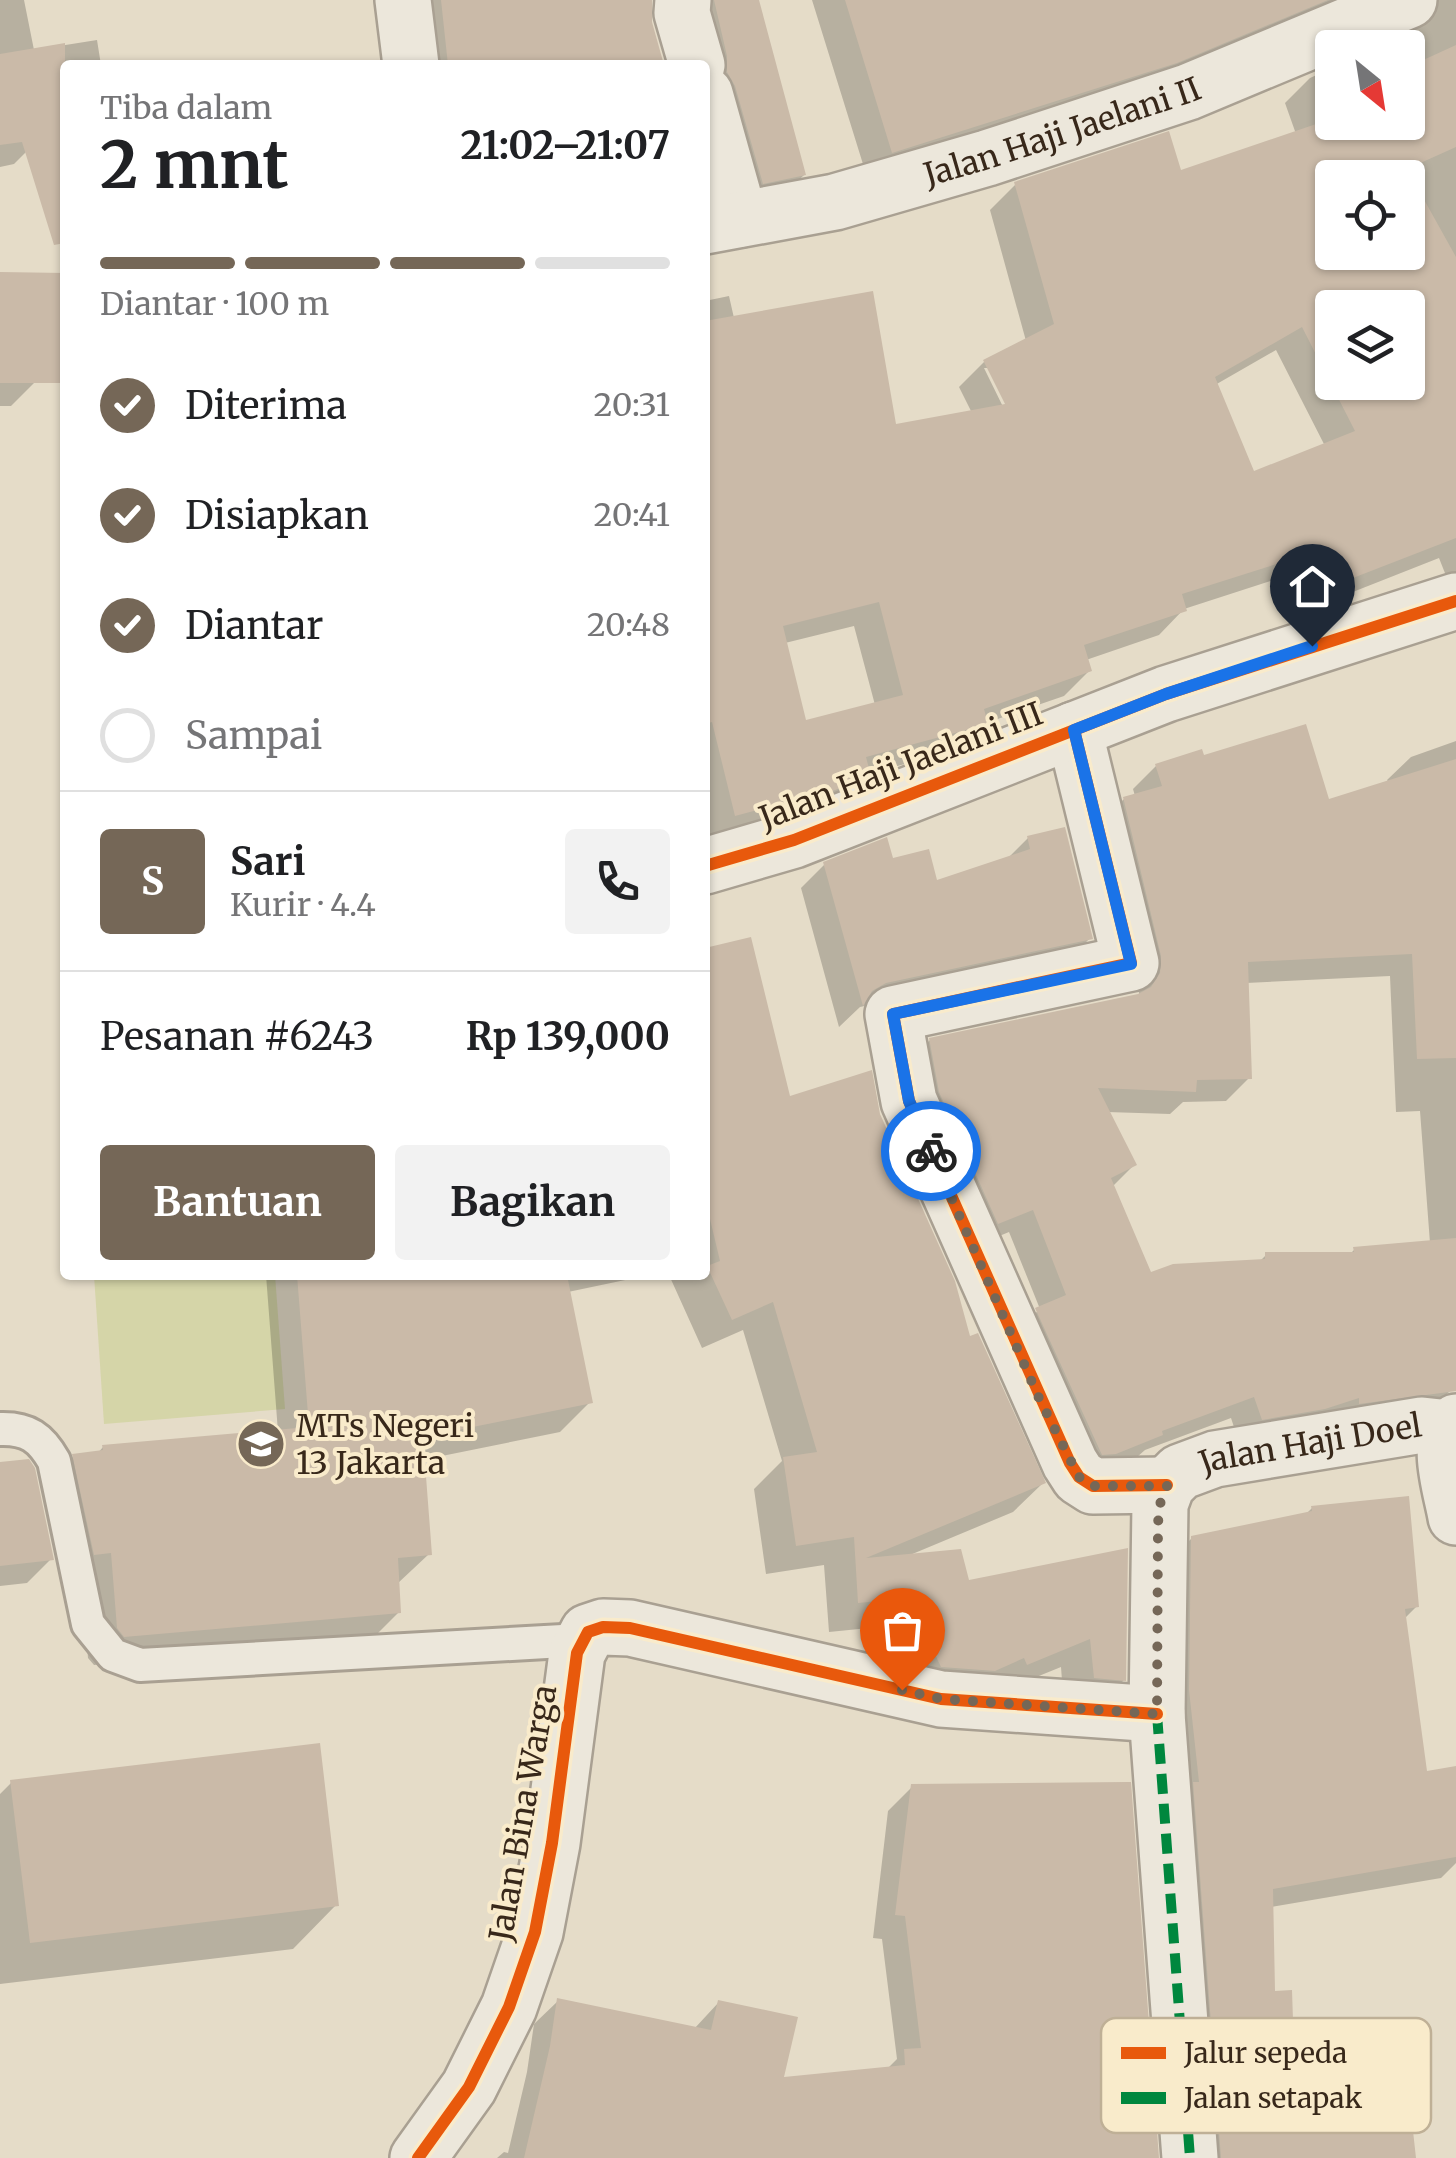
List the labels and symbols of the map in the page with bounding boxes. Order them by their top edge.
north arrow [1315,30,1425,140]
street label: Jalan Haji Jaelani II [918,69,1207,196]
pin [1270,544,1355,647]
street label: Jalan Haji Jaelani III [753,693,1048,839]
courier [881,1101,981,1201]
street label: Jalan Haji Doel [1193,1405,1425,1483]
place label: MTs Negeri 13 Jakarta [296,1406,474,1483]
school or university icon: MTs Negeri 13 Jakarta [235,1418,287,1470]
pin [860,1588,945,1691]
street label: Jalan Bina Warga [481,1682,565,1945]
legend [1101,2018,1431,2133]
text: Jalur sepeda [1183,2035,1347,2071]
text: Jalan setapak [1183,2080,1362,2116]

